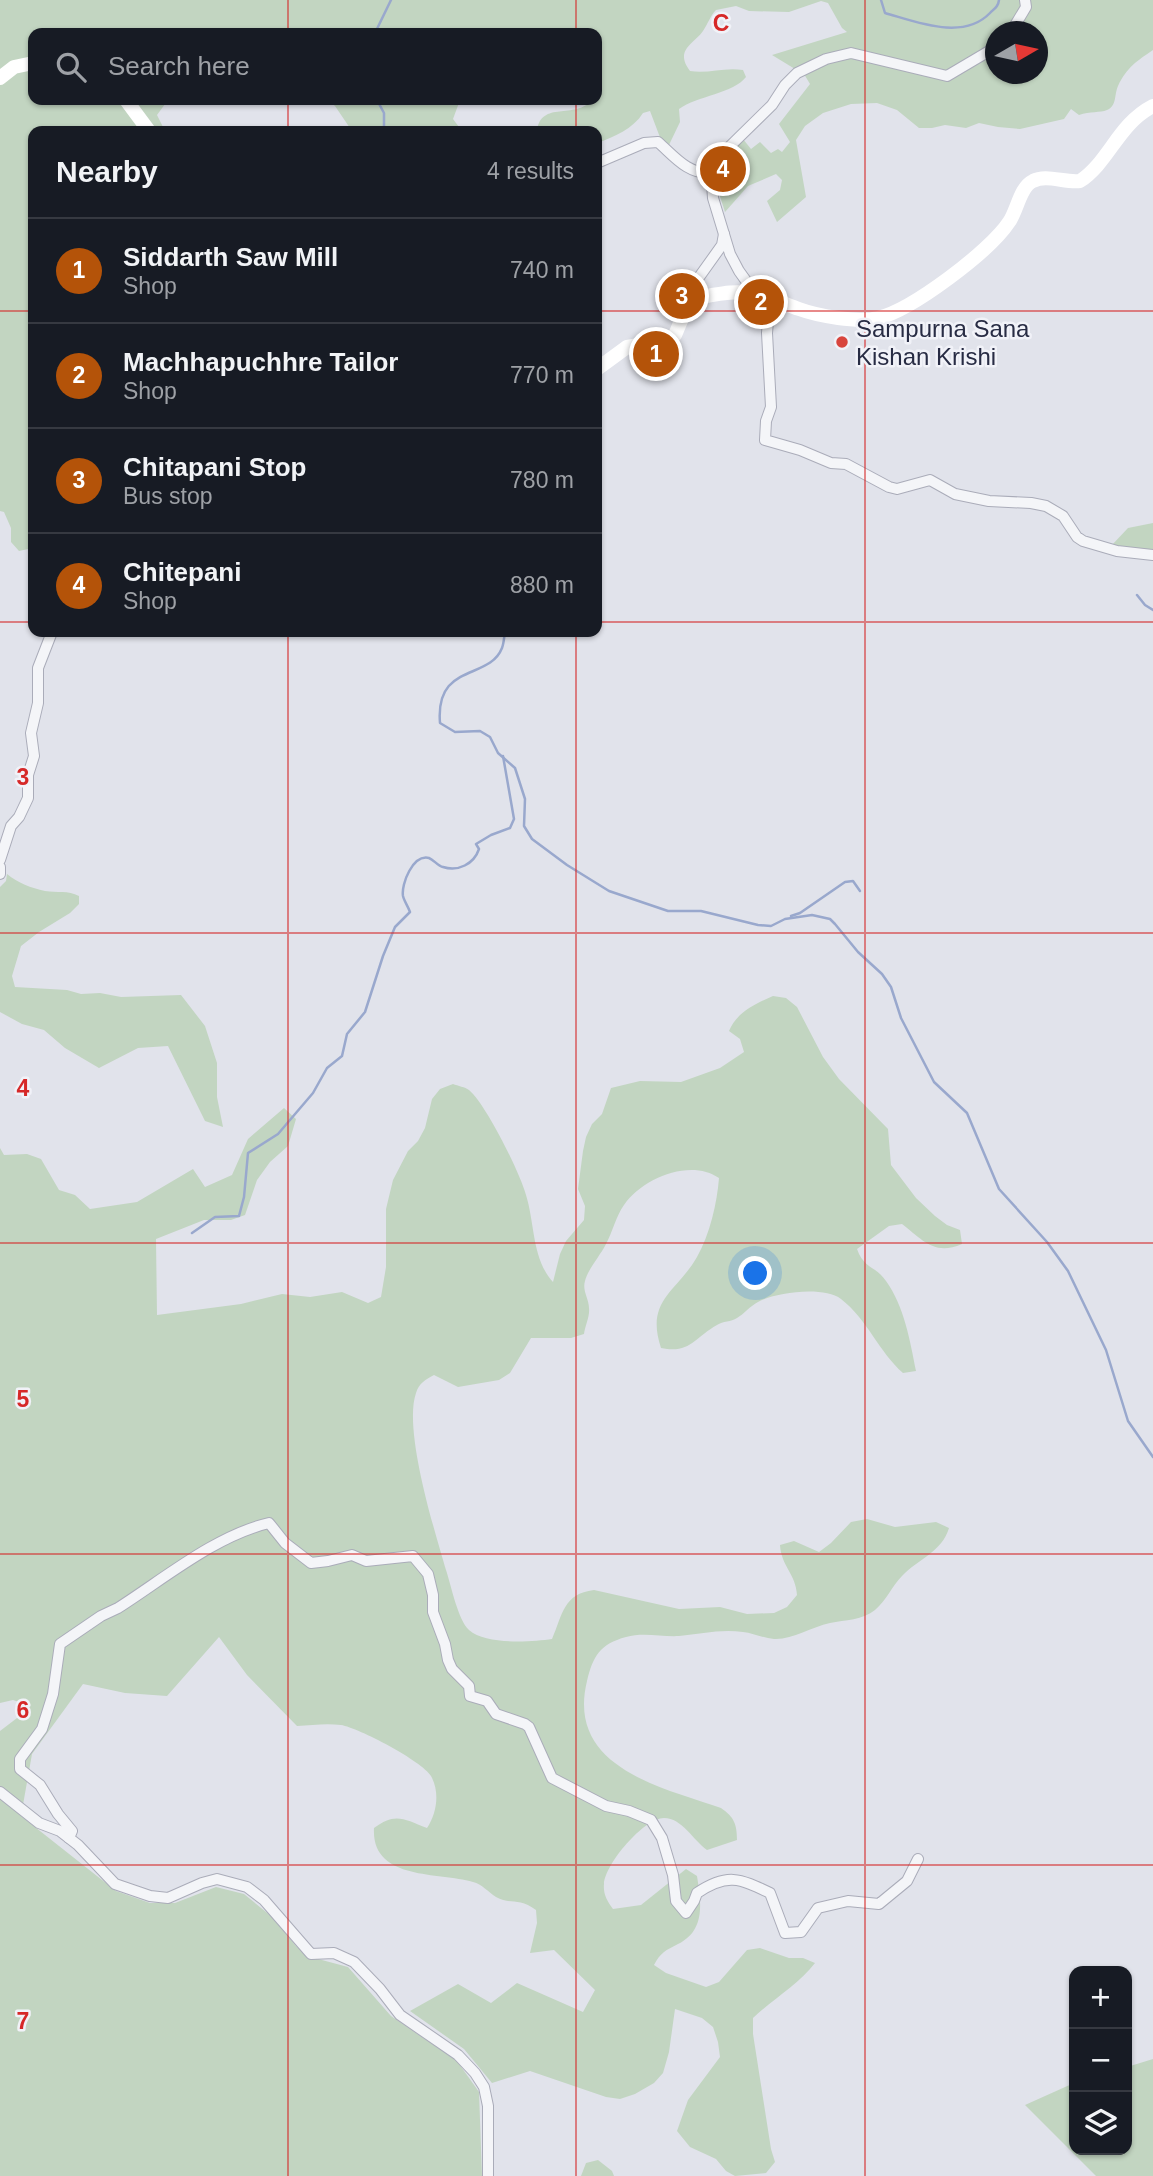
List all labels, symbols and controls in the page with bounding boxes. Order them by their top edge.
text: C [713,10,729,36]
north arrow [985,21,1048,84]
search box [28,28,602,105]
icon: search [52,48,90,86]
text: Search here [108,51,250,81]
pin: 4 [700,143,746,195]
text: Nearby [56,155,158,188]
text: 4 results [487,158,574,184]
text: Siddarth Saw Mill [123,242,338,272]
text: 1 [73,257,85,283]
text: 740 m [510,257,574,283]
pin: 3 [659,270,705,322]
text: Shop [123,273,177,299]
pin: 2 [738,276,784,328]
place label: Sampurna Sana Kishan Krishi [856,315,1030,370]
pin: 1 [633,328,679,380]
marker: Sampurna Sana Kishan Krishi [834,334,850,350]
text: Machhapuchhre Tailor [123,347,398,377]
text: 2 [73,362,85,388]
text: 770 m [510,362,574,388]
text: Shop [123,378,177,404]
text: Chitapani Stop [123,452,306,482]
text: 3 [73,467,85,493]
text: 780 m [510,467,574,493]
text: Bus stop [123,483,213,509]
text: Chitepani [123,557,241,587]
text: 4 [73,572,85,598]
text: 880 m [510,572,574,598]
text: Shop [123,588,177,614]
text: 3 [17,764,29,790]
text: 4 [17,1075,30,1101]
your location [738,1256,772,1290]
text: 5 [17,1386,30,1412]
text: 6 [17,1697,29,1723]
map controls [1069,1966,1132,2155]
button: + [1069,1966,1132,2029]
text: 7 [17,2008,29,2034]
button: − [1069,2029,1132,2092]
button: layers [1069,2092,1132,2155]

